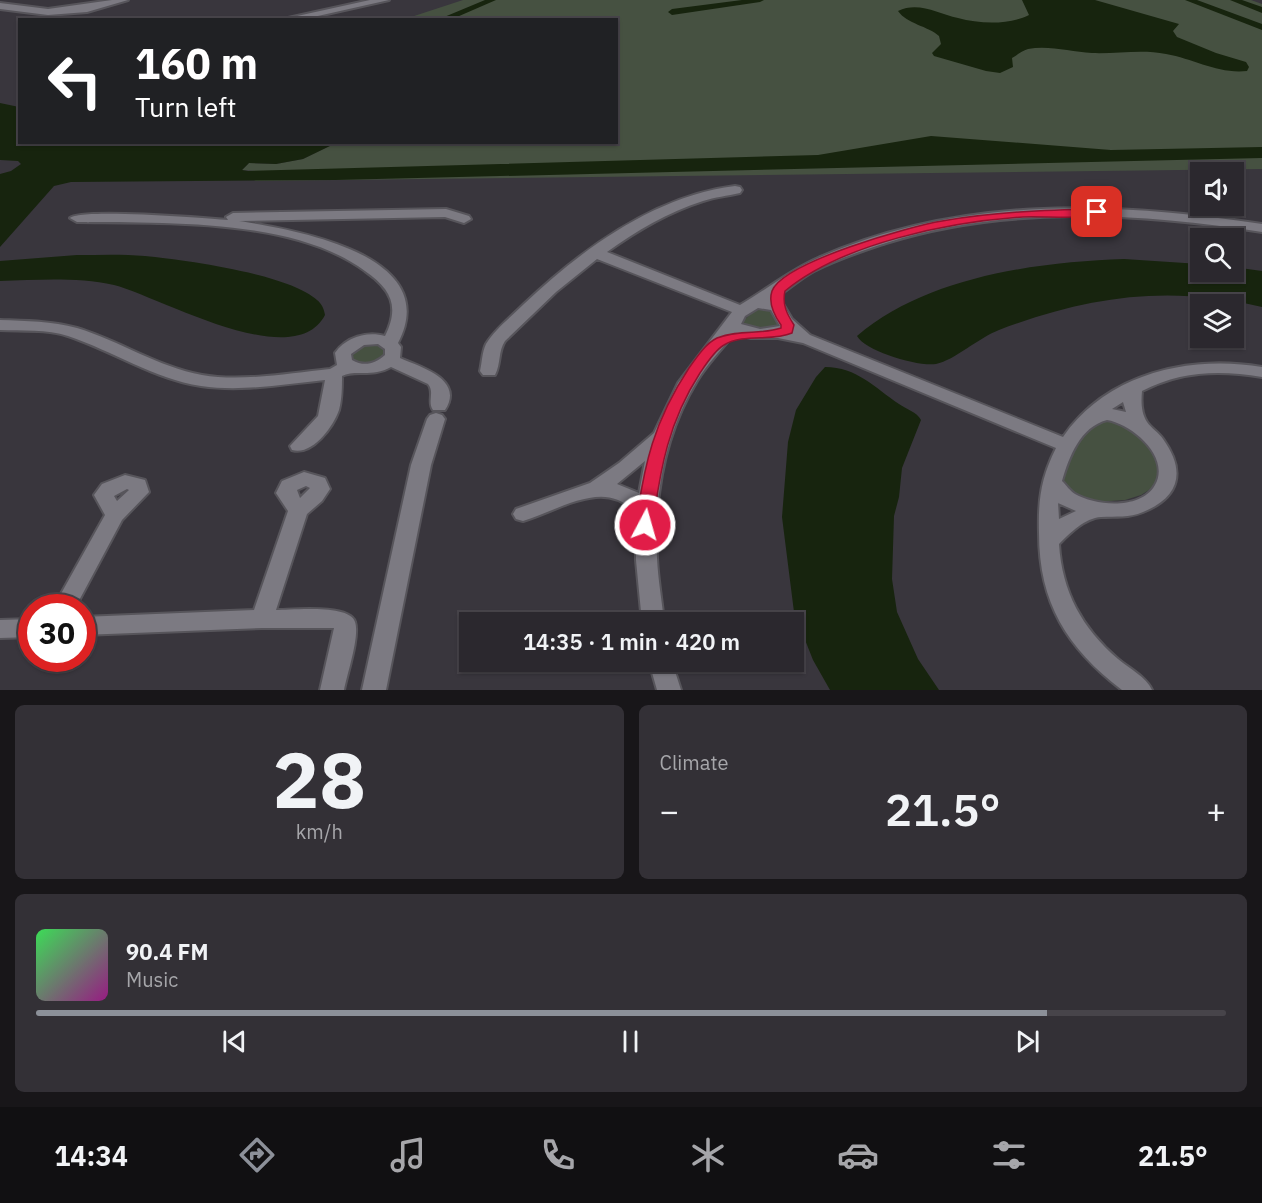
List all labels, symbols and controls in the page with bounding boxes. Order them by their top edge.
text: 160 m [135,36,258,91]
icon: left [36,42,114,120]
text: Turn left [135,89,236,124]
map controls [1190,162,1244,348]
button: sound [1190,162,1244,216]
pin [1071,186,1122,237]
icon: arrive [1080,195,1113,228]
button: search [1190,228,1244,282]
button: layers [1190,294,1244,348]
position arrow [613,493,677,557]
speed limit sign: 30 [18,594,96,672]
text: 14:35 · 1 min · 420 m [523,627,740,656]
text: 28 [272,728,366,829]
text: Climate [660,749,728,776]
text: 21.5° [885,780,1001,838]
text: − [660,789,679,832]
text: + [1206,789,1226,832]
text: km/h [296,818,343,845]
text: 90.4 FM [126,937,209,966]
text: Music [126,966,178,993]
icon: previous [218,1025,251,1058]
icon: pause [614,1025,647,1058]
icon: next [1011,1025,1044,1058]
icon: directions [236,1134,278,1176]
icon: music [387,1134,429,1176]
icon: phone [537,1134,579,1176]
icon: climate [687,1134,729,1176]
icon: car [837,1134,879,1176]
icon: filters [988,1134,1030,1176]
text: 14:34 [54,1138,128,1173]
text: 21.5° [1138,1138,1208,1173]

